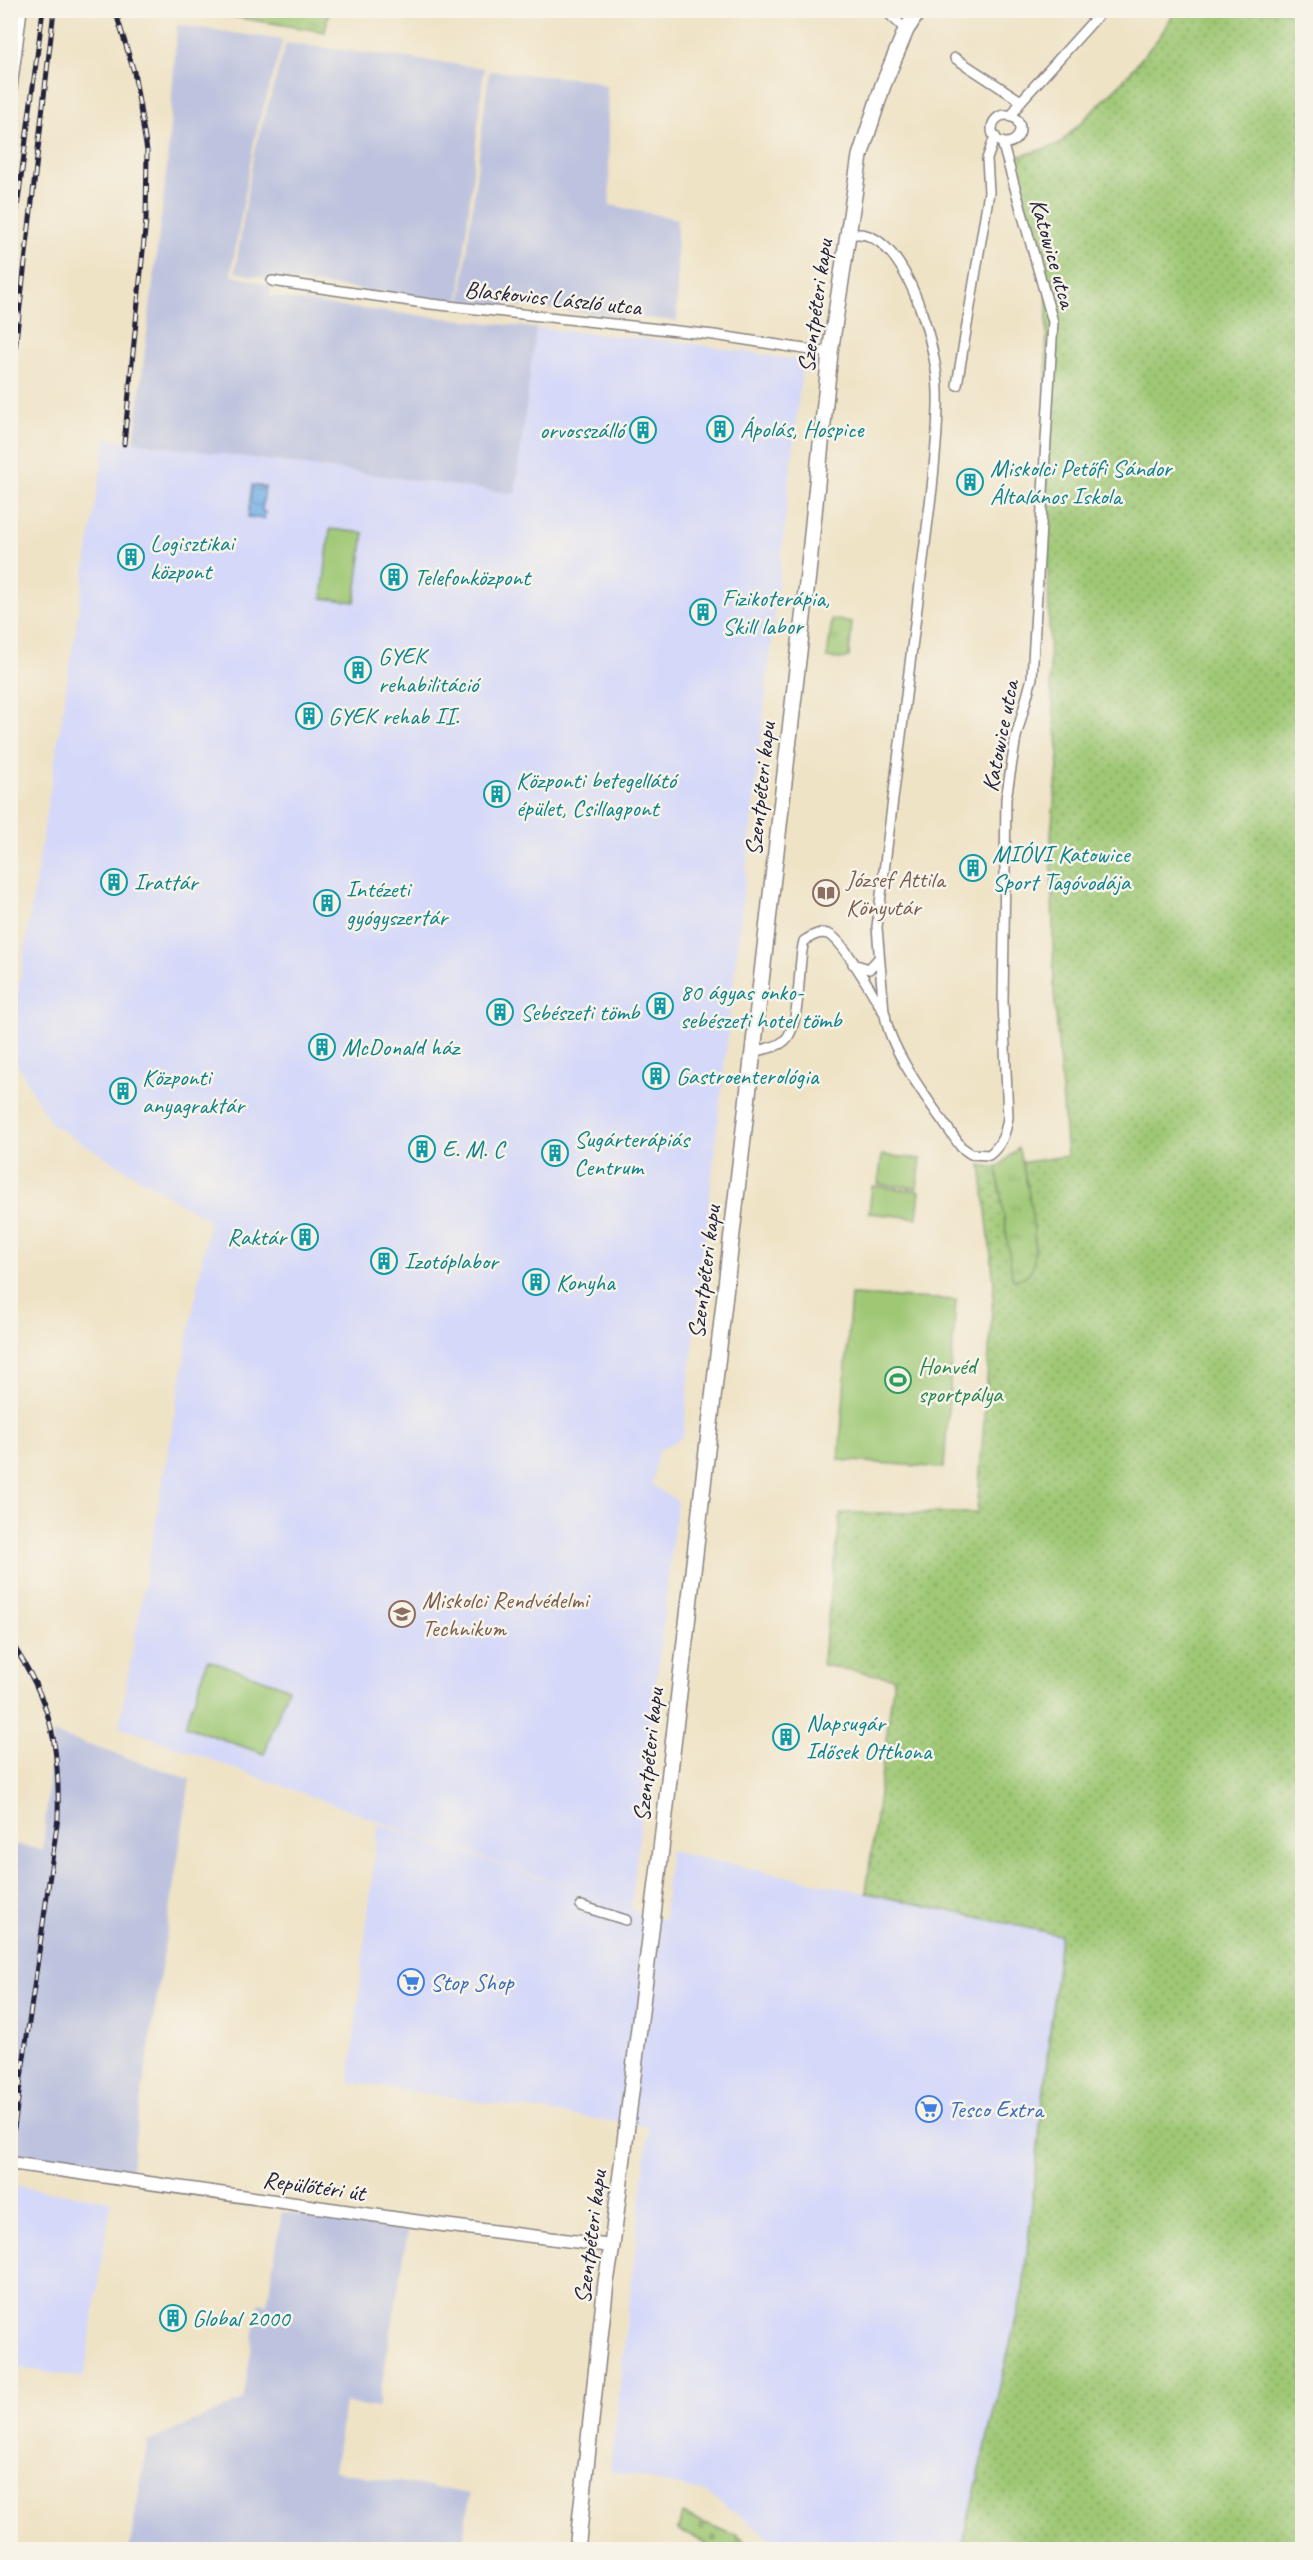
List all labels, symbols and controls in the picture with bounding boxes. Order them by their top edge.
street label: Katowice utca [1023,195,1084,313]
street label: Szentpéteri kapu [791,235,839,374]
street label: Blaskovics László utca [463,274,644,322]
building icon: Ápolás, Hospice [705,414,735,444]
place label: Ápolás, Hospice [740,414,866,444]
place label: orvosszálló [539,415,628,445]
building icon: orvosszálló [628,415,658,445]
place label: Miskolci Petőfi Sándor Általános Iskola [990,453,1174,511]
building icon: Miskolci Petőfi Sándor Általános Iskola [955,467,985,497]
place label: Logisztikai központ [150,528,236,586]
building icon: Logisztikai központ [116,542,146,572]
building icon: Telefonközpont [379,562,409,592]
place label: Telefonközpont [414,562,532,592]
place label: Fizikoterápia, Skill labor [722,583,830,641]
building icon: Fizikoterápia, Skill labor [688,597,718,627]
place label: GYEK rehabilitáció [378,641,482,699]
building icon: GYEK rehabilitáció [343,655,373,685]
street label: Katowice utca [975,676,1026,794]
building icon: GYEK rehab II. [294,701,324,731]
place label: GYEK rehab II. [328,701,460,731]
street label: Szentpéteri kapu [738,719,782,857]
place label: Központi betegellátó épület, Csillagpont [516,765,679,823]
building icon: Központi betegellátó épület, Csillagpont [482,779,512,809]
place label: MIÓVI Katowice Sport Tagóvodája [992,839,1132,897]
building icon: MIÓVI Katowice Sport Tagóvodája [958,853,988,883]
place label: József Attila Könyvtár [845,864,947,922]
building icon: Irattár [99,867,129,897]
place label: Irattár [134,867,200,897]
place label: Intézeti gyógyszertár [346,874,449,932]
library icon: József Attila Könyvtár [811,878,841,908]
building icon: Intézeti gyógyszertár [312,888,342,918]
place label: 80 ágyas onko- sebészeti hotel tömb [680,977,843,1035]
building icon: 80 ágyas onko- sebészeti hotel tömb [645,991,675,1021]
building icon: Sebészeti tömb [485,997,515,1027]
place label: Sebészeti tömb [520,997,641,1027]
building icon: McDonald ház [307,1032,337,1062]
place label: McDonald ház [342,1032,461,1062]
building icon: Gastroenterológia [641,1061,671,1091]
place label: Gastroenterológia [676,1061,820,1091]
place label: Központi anyagraktár [142,1062,246,1120]
building icon: Központi anyagraktár [108,1076,138,1106]
place label: Sugárterápiás Centrum [574,1124,692,1182]
building icon: E. M. C [407,1134,437,1164]
place label: E. M. C [442,1134,507,1164]
building icon: Sugárterápiás Centrum [540,1138,570,1168]
street label: Szentpéteri kapu [681,1202,727,1340]
place label: Raktár [227,1222,288,1252]
building icon: Raktár [290,1222,320,1252]
building icon: Izotóplabor [369,1246,399,1276]
place label: Izotóplabor [404,1246,500,1276]
building icon: Konyha [521,1267,551,1297]
place label: Konyha [556,1267,616,1297]
place label: Honvéd sportpálya [918,1351,1004,1409]
sports icon: Honvéd sportpálya [883,1365,913,1395]
place label: Miskolci Rendvédelmi Technikum [422,1585,590,1643]
school or university icon: Miskolci Rendvédelmi Technikum [387,1599,417,1629]
street label: Szentpéteri kapu [626,1685,670,1823]
place label: Napsugár Idősek Otthona [806,1708,933,1766]
building icon: Napsugár Idősek Otthona [771,1722,801,1752]
supermarket icon: Stop Shop [396,1967,426,1997]
place label: Stop Shop [430,1967,514,1997]
supermarket icon: Tesco Extra [914,2094,944,2124]
place label: Tesco Extra [948,2094,1045,2124]
street label: Repülőtéri út [261,2164,369,2208]
street label: Szentpéteri kapu [567,2167,613,2305]
building icon: Global 2000 [158,2303,188,2333]
place label: Global 2000 [192,2303,292,2333]

